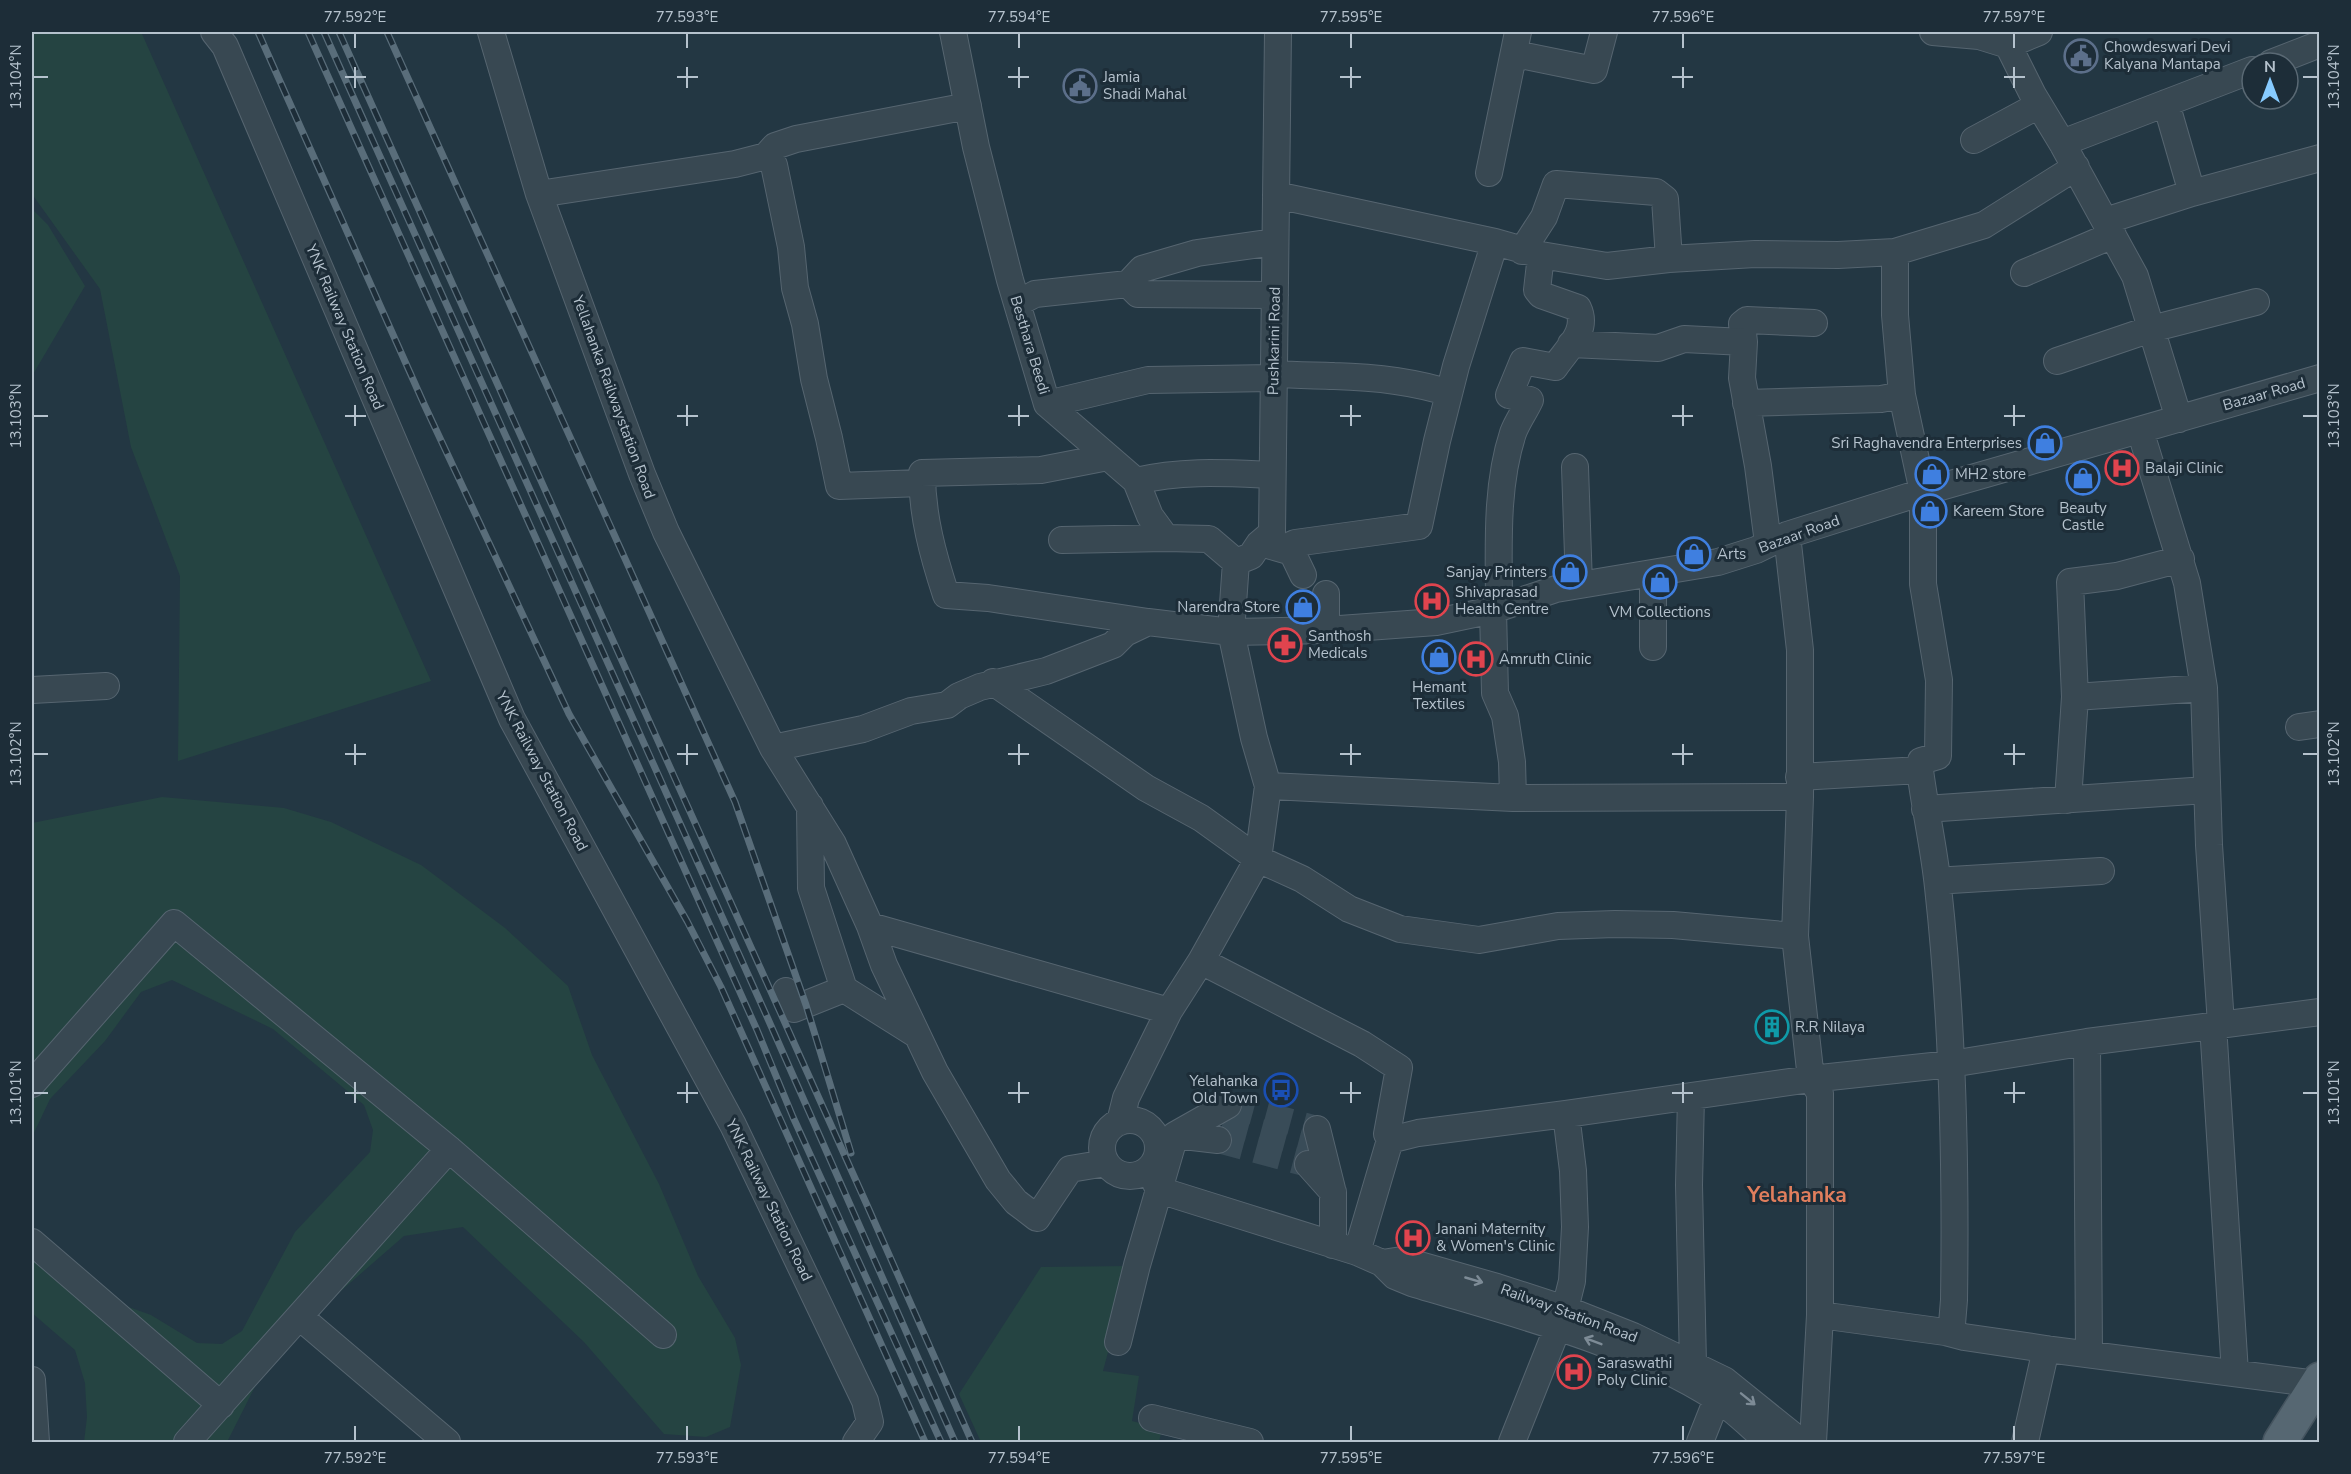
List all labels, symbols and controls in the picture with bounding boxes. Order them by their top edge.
text: 77.592°E [324,7,386,27]
text: 77.593°E [656,7,718,27]
text: 77.594°E [988,7,1050,27]
text: 77.595°E [1320,7,1382,27]
text: 77.596°E [1652,7,1714,27]
text: 77.597°E [1983,7,2045,27]
place label: Chowdeswari Devi Kalyana Mantapa [2104,37,2230,74]
public building icon: Chowdeswari Devi Kalyana Mantapa [2063,38,2099,74]
text: 13.104°N [6,44,26,110]
text: 13.104°N [2324,44,2344,110]
north arrow [2240,51,2300,111]
text: N [2264,56,2276,78]
place label: Jamia Shadi Mahal [1102,67,1187,104]
public building icon: Jamia Shadi Mahal [1062,68,1098,104]
street label: YNK Railway Station Road [301,240,389,413]
street label: Pushkarini Road [1263,287,1285,395]
street label: Yellahanka Railwaystation Road [567,292,660,501]
street label: Besthara Beedi [1005,293,1055,397]
street label: Bazaar Road [2220,373,2308,415]
text: 13.103°N [6,383,26,449]
text: 13.103°N [2324,383,2344,449]
shop icon: Sri Raghavendra Enterprises [2027,425,2063,461]
place label: Sri Raghavendra Enterprises [1831,433,2022,453]
hospital icon: Balaji Clinic [2104,450,2140,486]
shop icon: MH2 store [1914,456,1950,492]
place label: Balaji Clinic [2145,458,2223,478]
shop icon: Beauty Castle [2065,460,2101,496]
place label: MH2 store [1955,464,2026,484]
shop icon: Kareem Store [1912,493,1948,529]
place label: Beauty Castle [2059,498,2107,535]
place label: Kareem Store [1953,501,2044,521]
street label: Bazaar Road [1756,510,1842,558]
shop icon: Arts [1676,536,1712,572]
place label: Arts [1717,544,1746,564]
shop icon: Sanjay Printers [1552,554,1588,590]
place label: Sanjay Printers [1446,562,1547,582]
shop icon: VM Collections [1642,564,1678,600]
place label: Shivaprasad Health Centre [1455,582,1549,619]
hospital icon: Shivaprasad Health Centre [1414,583,1450,619]
shop icon: Narendra Store [1285,589,1321,625]
place label: Narendra Store [1177,597,1280,617]
place label: VM Collections [1608,602,1711,622]
place label: Santhosh Medicals [1308,626,1372,663]
pharmacy icon: Santhosh Medicals [1267,627,1303,663]
shop icon: Hemant Textiles [1421,639,1457,675]
hospital icon: Amruth Clinic [1458,641,1494,677]
place label: Amruth Clinic [1499,649,1591,669]
place label: Hemant Textiles [1412,677,1467,714]
street label: YNK Railway Station Road [491,687,593,854]
text: 13.102°N [6,721,26,787]
text: 13.102°N [2324,721,2344,787]
building icon: R.R Nilaya [1754,1009,1790,1045]
place label: R.R Nilaya [1795,1017,1865,1037]
text: 13.101°N [6,1060,26,1126]
text: 13.101°N [2324,1060,2344,1126]
place label: Yelahanka Old Town [1189,1071,1258,1108]
bus stop icon: Yelahanka Old Town [1263,1072,1299,1108]
street label: YNK Railway Station Road [721,1115,817,1284]
district label: Yelahanka [1746,1181,1847,1209]
place label: Janani Maternity & Women's Clinic [1435,1219,1555,1256]
hospital icon: Janani Maternity & Women's Clinic [1395,1220,1431,1256]
one-way arrow [1464,1275,1483,1286]
street label: Railway Station Road [1498,1279,1640,1347]
one-way arrow [1584,1334,1603,1345]
place label: Saraswathi Poly Clinic [1597,1353,1672,1390]
hospital icon: Saraswathi Poly Clinic [1556,1354,1592,1390]
one-way arrow [1740,1393,1756,1406]
text: 77.592°E [324,1448,386,1468]
text: 77.593°E [656,1448,718,1468]
text: 77.594°E [988,1448,1050,1468]
text: 77.595°E [1320,1448,1382,1468]
text: 77.596°E [1652,1448,1714,1468]
text: 77.597°E [1983,1448,2045,1468]

